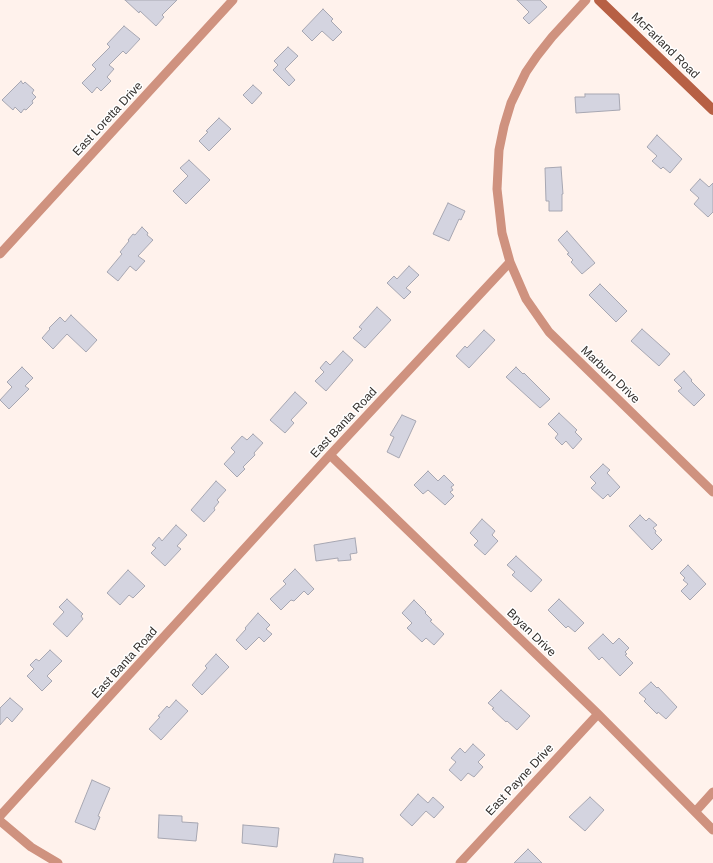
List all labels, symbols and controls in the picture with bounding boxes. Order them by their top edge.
street label: McFarland Road [628,10,702,82]
street label: East Loretta Drive [70,79,146,159]
street label: Marburn Drive [578,343,642,407]
street label: East Banta Road [308,385,380,461]
street label: Bryan Drive [503,606,559,660]
street label: East Banta Road [89,624,161,702]
street label: East Payne Drive [483,741,557,819]

